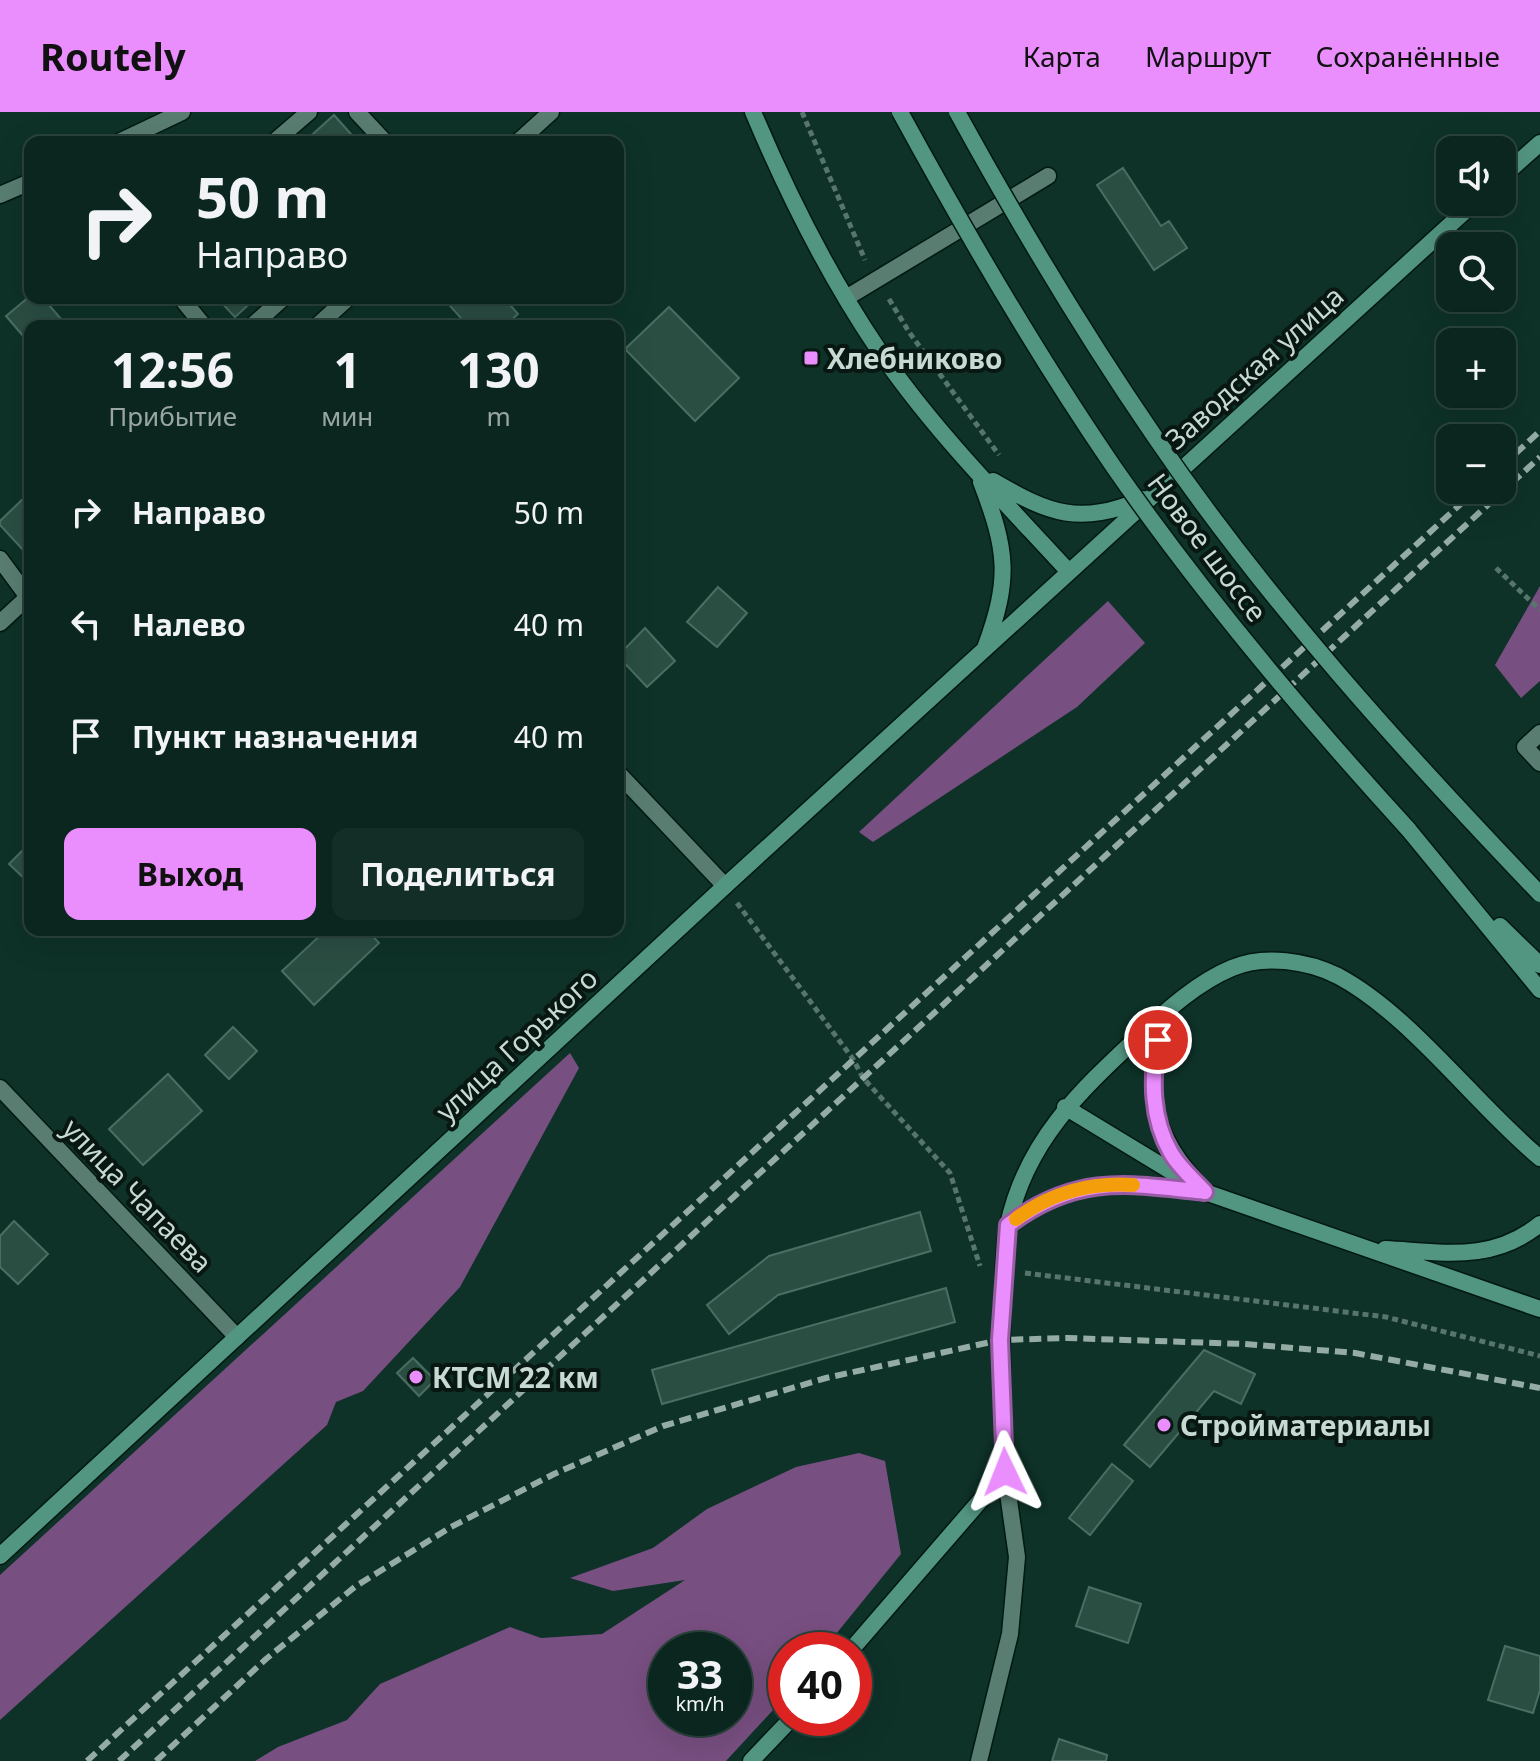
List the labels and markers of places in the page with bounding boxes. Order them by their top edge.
place label: Хлебниково [827,339,1002,377]
marker: Хлебниково [802,349,820,367]
pin [1124,1006,1192,1074]
place label: КТСМ 22 км [432,1358,599,1396]
marker: КТСМ 22 км [407,1368,425,1386]
place label: Стройматериалы [1180,1406,1431,1444]
marker: Стройматериалы [1155,1416,1173,1434]

